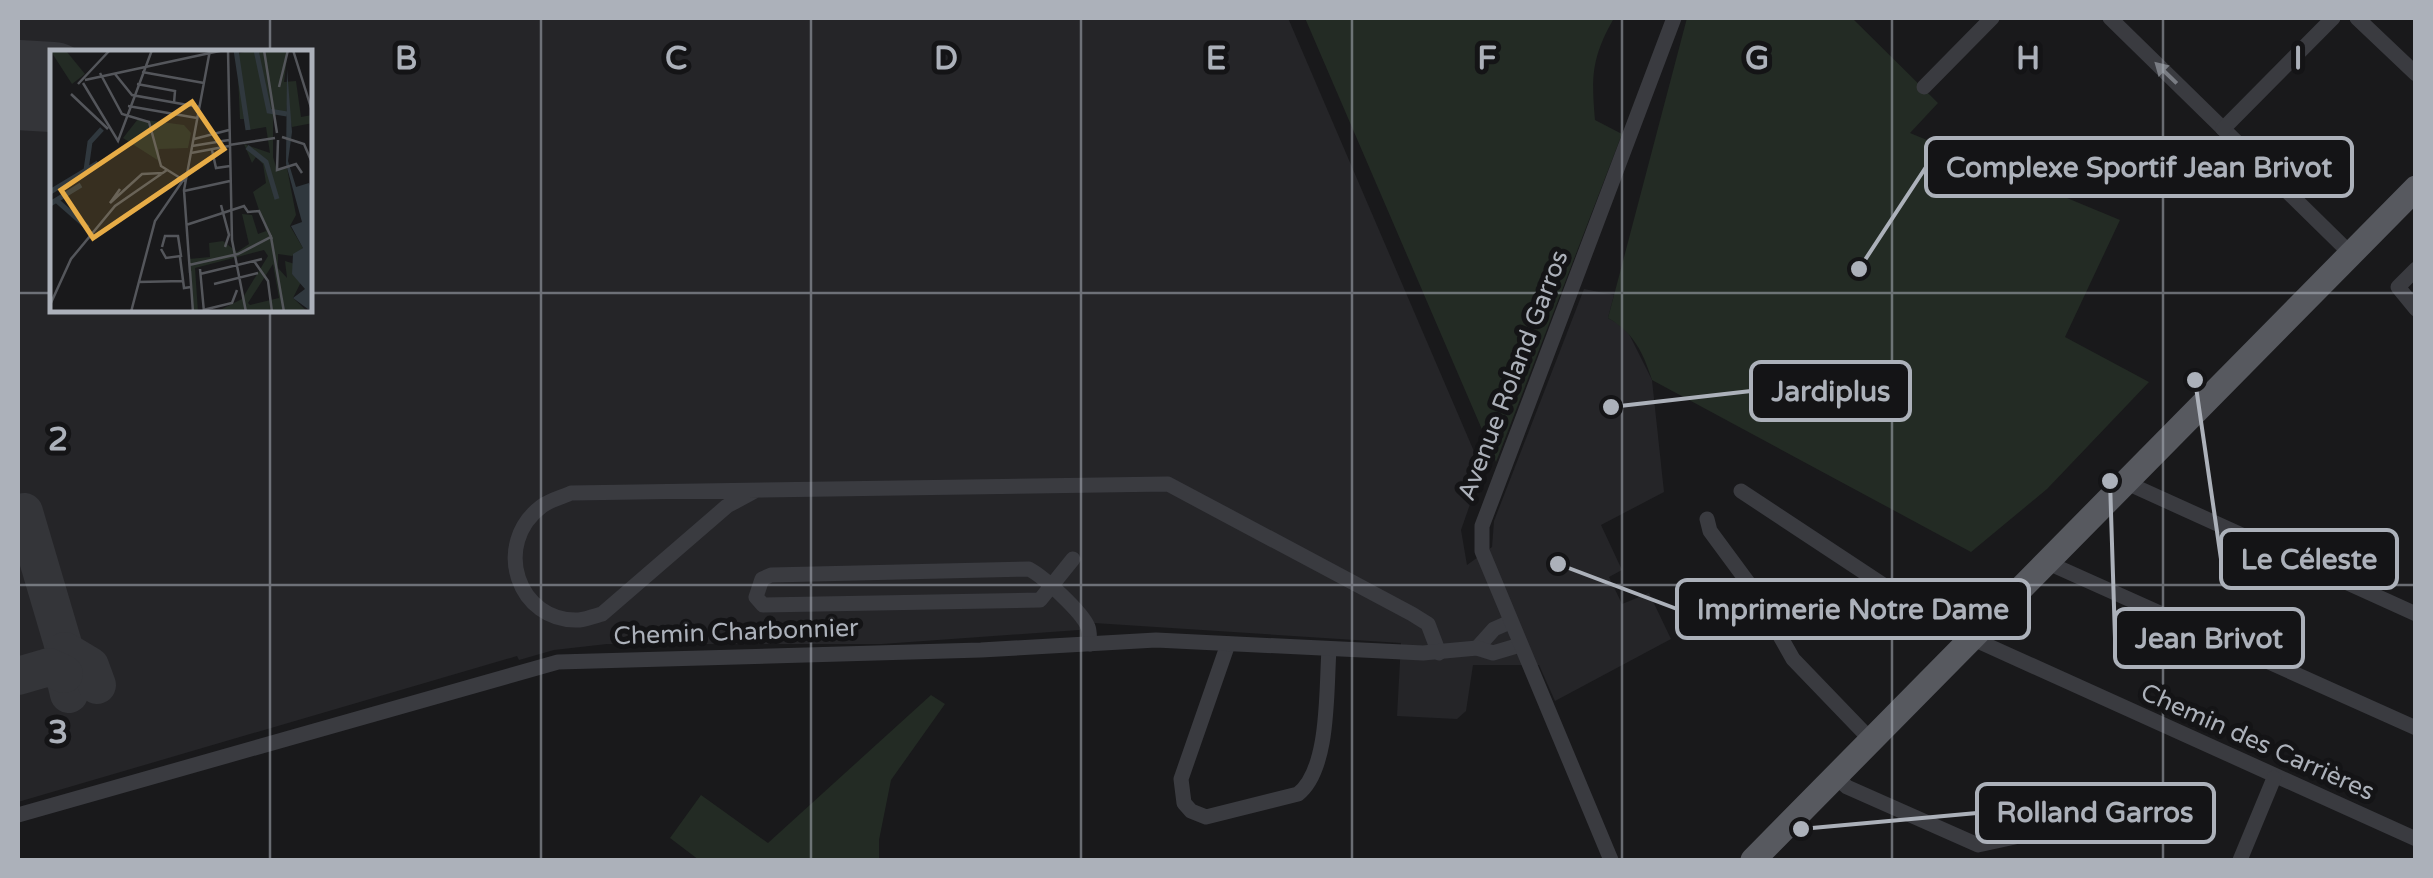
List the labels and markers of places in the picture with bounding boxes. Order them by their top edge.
callout: Complexe Sportif Jean Brivot [1926,138,2352,196]
callout: Jardiplus [1751,362,1910,420]
callout: Le Céleste [2221,530,2397,588]
callout: Imprimerie Notre Dame [1677,580,2029,638]
callout: Jean Brivot [2115,609,2303,667]
callout: Rolland Garros [1977,784,2214,842]

